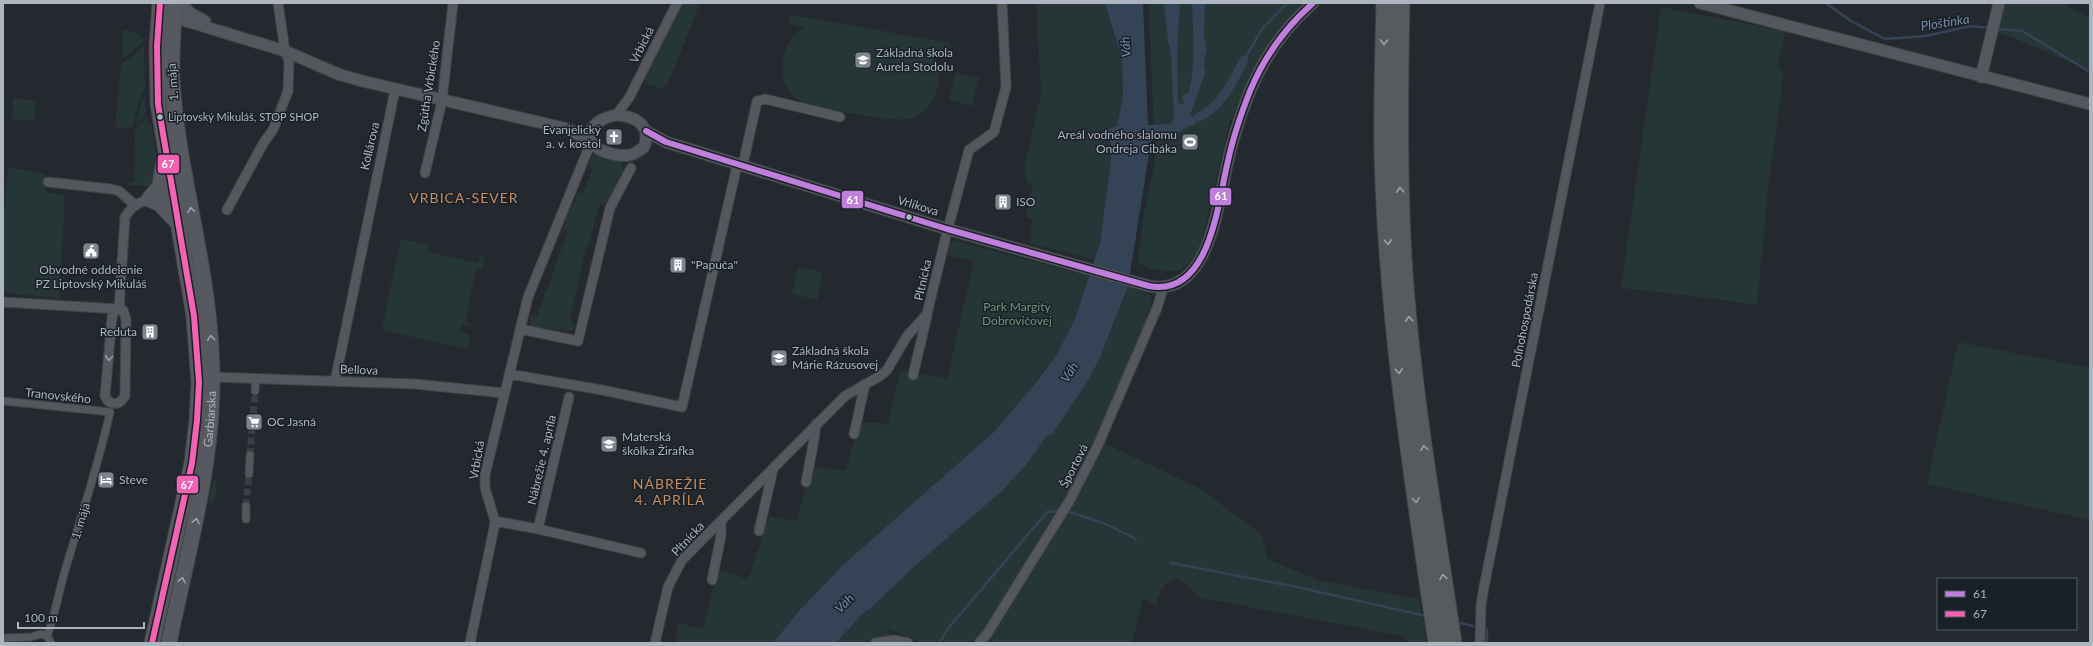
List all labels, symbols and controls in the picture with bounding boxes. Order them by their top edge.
water label: Ploštínka [1920,10,1971,34]
street label: Vrbická [626,24,657,66]
water label: Váh [1116,36,1134,58]
street label: Zgútha Vrbického [414,39,443,133]
one-way arrow [1380,39,1388,45]
place label: Základná škola Aurela Stodolu [876,45,953,74]
school or university icon: Základná škola Aurela Stodolu [853,50,873,70]
street label: 1. mája [164,63,181,101]
place label: Liptovský Mikuláš, STOP SHOP [168,110,319,123]
marker: Liptovský Mikuláš, STOP SHOP [155,112,165,122]
street label: Kollárova [357,120,382,171]
place label: Evanjelický a. v. kostol [543,122,602,151]
church icon: Evanjelický a. v. kostol [604,127,624,147]
place label: Areál vodného slalomu Ondreja Cibáka [1058,127,1177,156]
sports icon: Areál vodného slalomu Ondreja Cibáka [1180,132,1200,152]
line badge: 67 [157,154,180,174]
text: 67 [162,157,174,170]
line badge: 61 [1209,187,1232,206]
one-way arrow [1396,187,1404,193]
district label: VRBICA-SEVER [409,189,519,206]
text: 61 [1215,189,1227,202]
line badge: 61 [841,190,864,209]
street label: Vrlíkova [896,192,941,219]
building icon: ISO [993,192,1013,212]
text: 61 [847,193,859,206]
place label: ISO [1016,194,1036,209]
one-way arrow [187,207,195,213]
unlabelled marker [904,212,914,222]
one-way arrow [1384,239,1392,245]
public building icon: Obvodné oddelenie PZ Liptovský Mikuláš [81,241,101,261]
building icon: "Papuča" [668,255,688,275]
place label: "Papuča" [691,257,738,272]
street label: Pltnícka [911,258,935,302]
place label: Obvodné oddelenie PZ Liptovský Mikuláš [35,262,147,291]
street label: Poľnohospodárska [1508,271,1541,369]
park label: Park Margity Dobrovičovej [982,299,1052,328]
one-way arrow [1405,316,1414,322]
building icon: Reduta [140,322,160,342]
place label: Reduta [100,324,137,339]
one-way arrow [206,335,215,341]
place label: Základná škola Márie Rázusovej [792,343,878,372]
school or university icon: Základná škola Márie Rázusovej [769,348,789,368]
one-way arrow [104,355,113,361]
water label: Váh [1057,359,1081,385]
street label: Bellova [340,361,378,378]
one-way arrow [1394,368,1403,374]
street label: Tranovského [24,385,92,406]
street label: Garbiarska [200,391,219,448]
supermarket icon: OC Jasná [244,412,264,432]
place label: OC Jasná [267,414,316,429]
street label: Nábrežie 4. apríla [524,414,559,506]
place label: Materská škôlka Žirafka [622,429,694,458]
school or university icon: Materská škôlka Žirafka [599,434,619,454]
street label: Vrbická [466,439,487,481]
street label: Športová [1056,441,1091,490]
one-way arrow [1420,445,1429,452]
hotel icon: Steve [96,470,116,490]
place label: Steve [119,472,148,487]
line badge: 67 [176,475,199,494]
district label: NÁBREŽIE 4. APRÍLA [633,475,707,508]
text: 67 [181,478,193,491]
one-way arrow [1411,497,1420,503]
street label: 1. mája [68,501,93,541]
one-way arrow [191,518,199,524]
street label: Pltnícka [668,518,707,559]
one-way arrow [1439,574,1448,580]
one-way arrow [178,577,186,584]
legend [1937,578,2077,630]
text: 61 [1973,586,1987,601]
water label: Váh [831,590,857,616]
scale bar [18,604,144,630]
text: 67 [1973,606,1987,621]
text: 100 m [24,610,58,625]

